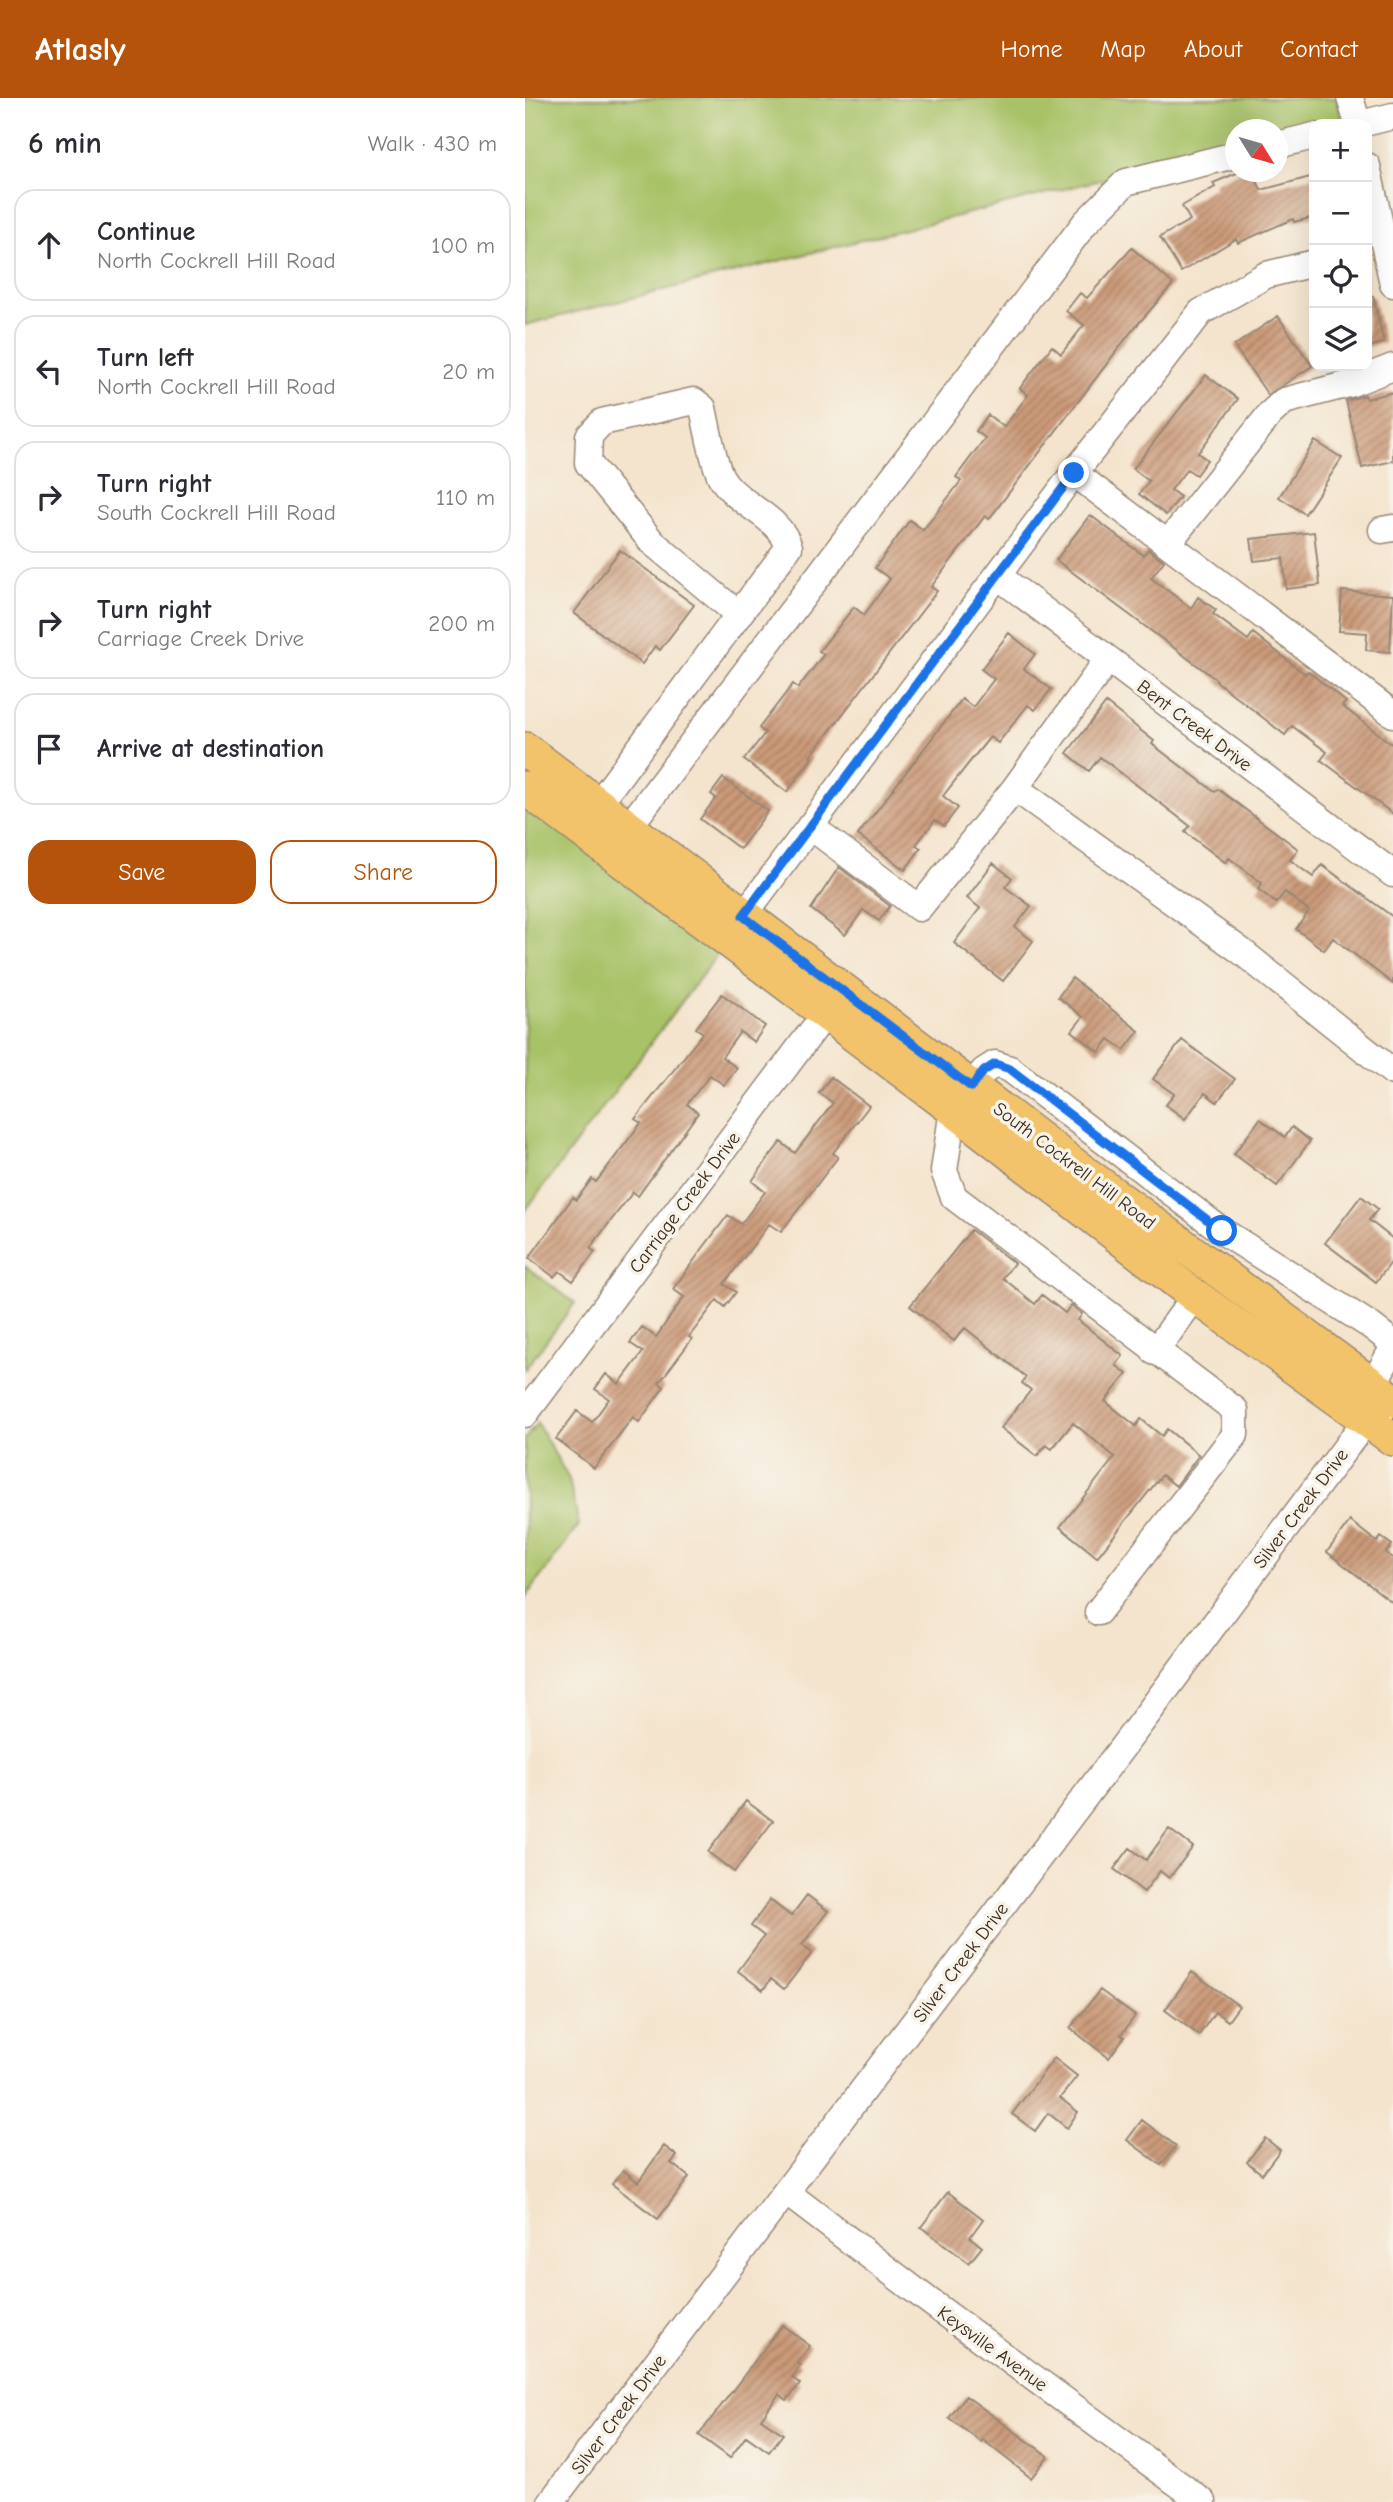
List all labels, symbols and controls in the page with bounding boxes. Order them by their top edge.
text: Atlasly [35,30,126,68]
text: Home [1001,35,1062,63]
text: Map [1100,35,1146,63]
text: About [1184,35,1242,63]
text: Contact [1280,35,1358,63]
north arrow [1225,119,1288,182]
map controls [1309,119,1372,371]
button: + [1309,119,1372,182]
text: 6 min [28,126,102,161]
text: Walk · 430 m [368,130,497,157]
button: − [1309,182,1372,245]
text: Continue [97,217,195,247]
icon: ahead [30,226,68,264]
text: 100 m [431,232,495,259]
button: locate [1309,245,1372,308]
text: North Cockrell Hill Road [97,247,336,274]
button: layers [1309,308,1372,371]
text: Turn left [97,343,194,373]
icon: left [30,352,68,390]
text: 20 m [442,358,495,385]
text: North Cockrell Hill Road [97,373,336,400]
route end [1058,457,1089,488]
text: Turn right [97,469,211,499]
icon: right [30,478,68,516]
text: 110 m [436,484,495,511]
text: South Cockrell Hill Road [97,499,336,526]
text: Turn right [97,595,211,625]
icon: right [30,604,68,642]
text: 200 m [428,610,495,637]
text: Carriage Creek Drive [97,625,304,652]
street label: Bent Creek Drive [1133,676,1256,776]
icon: arrive [30,730,68,768]
text: Arrive at destination [97,734,324,764]
button: Save [28,840,256,904]
button: Share [270,840,497,904]
street label: South Cockrell Hill Road [989,1098,1160,1234]
street label: Carriage Creek Drive [625,1128,745,1277]
route start [1206,1215,1237,1246]
street label: Silver Creek Drive [1249,1444,1353,1573]
street label: Silver Creek Drive [909,1898,1013,2027]
street label: Keysville Avenue [933,2301,1052,2396]
street label: Silver Creek Drive [567,2350,671,2479]

